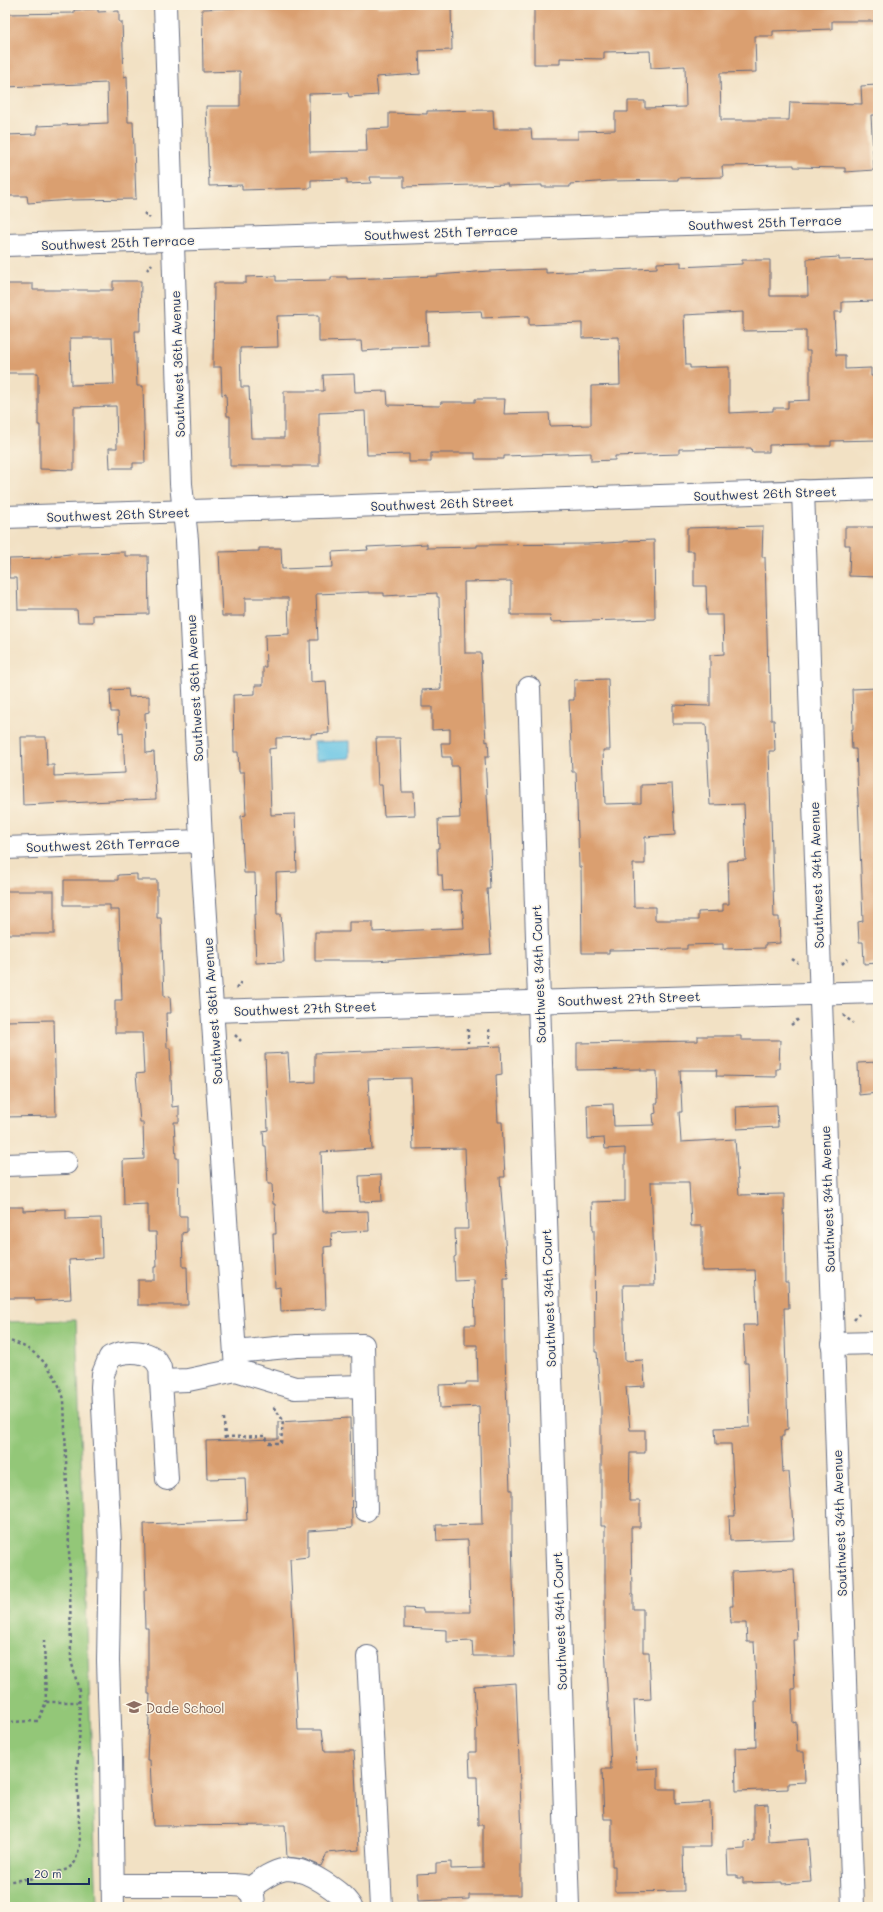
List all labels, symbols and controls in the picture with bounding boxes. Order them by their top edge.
street label: Southwest 25th Terrace [688,211,842,233]
street label: Southwest 25th Terrace [364,221,518,243]
street label: Southwest 25th Terrace [41,231,195,253]
street label: Southwest 36th Avenue [166,290,188,438]
street label: Southwest 26th Street [693,482,837,504]
street label: Southwest 26th Street [370,492,514,514]
street label: Southwest 26th Street [46,503,190,525]
street label: Southwest 36th Avenue [182,614,206,762]
street label: Southwest 34th Avenue [805,801,827,949]
street label: Southwest 26th Terrace [26,833,180,855]
street label: Southwest 34th Court [527,904,549,1043]
street label: Southwest 36th Avenue [198,937,226,1085]
street label: Southwest 27th Street [557,987,701,1009]
street label: Southwest 27th Street [233,997,377,1019]
street label: Southwest 34th Avenue [816,1125,838,1273]
street label: Southwest 34th Court [537,1228,559,1367]
street label: Southwest 34th Avenue [828,1449,850,1597]
street label: Southwest 34th Court [548,1551,570,1690]
school or university icon: Dade School [125,1698,143,1716]
place label: Dade School [146,1699,224,1716]
scale bar [28,1860,89,1886]
text: 20 m [34,1865,62,1881]

